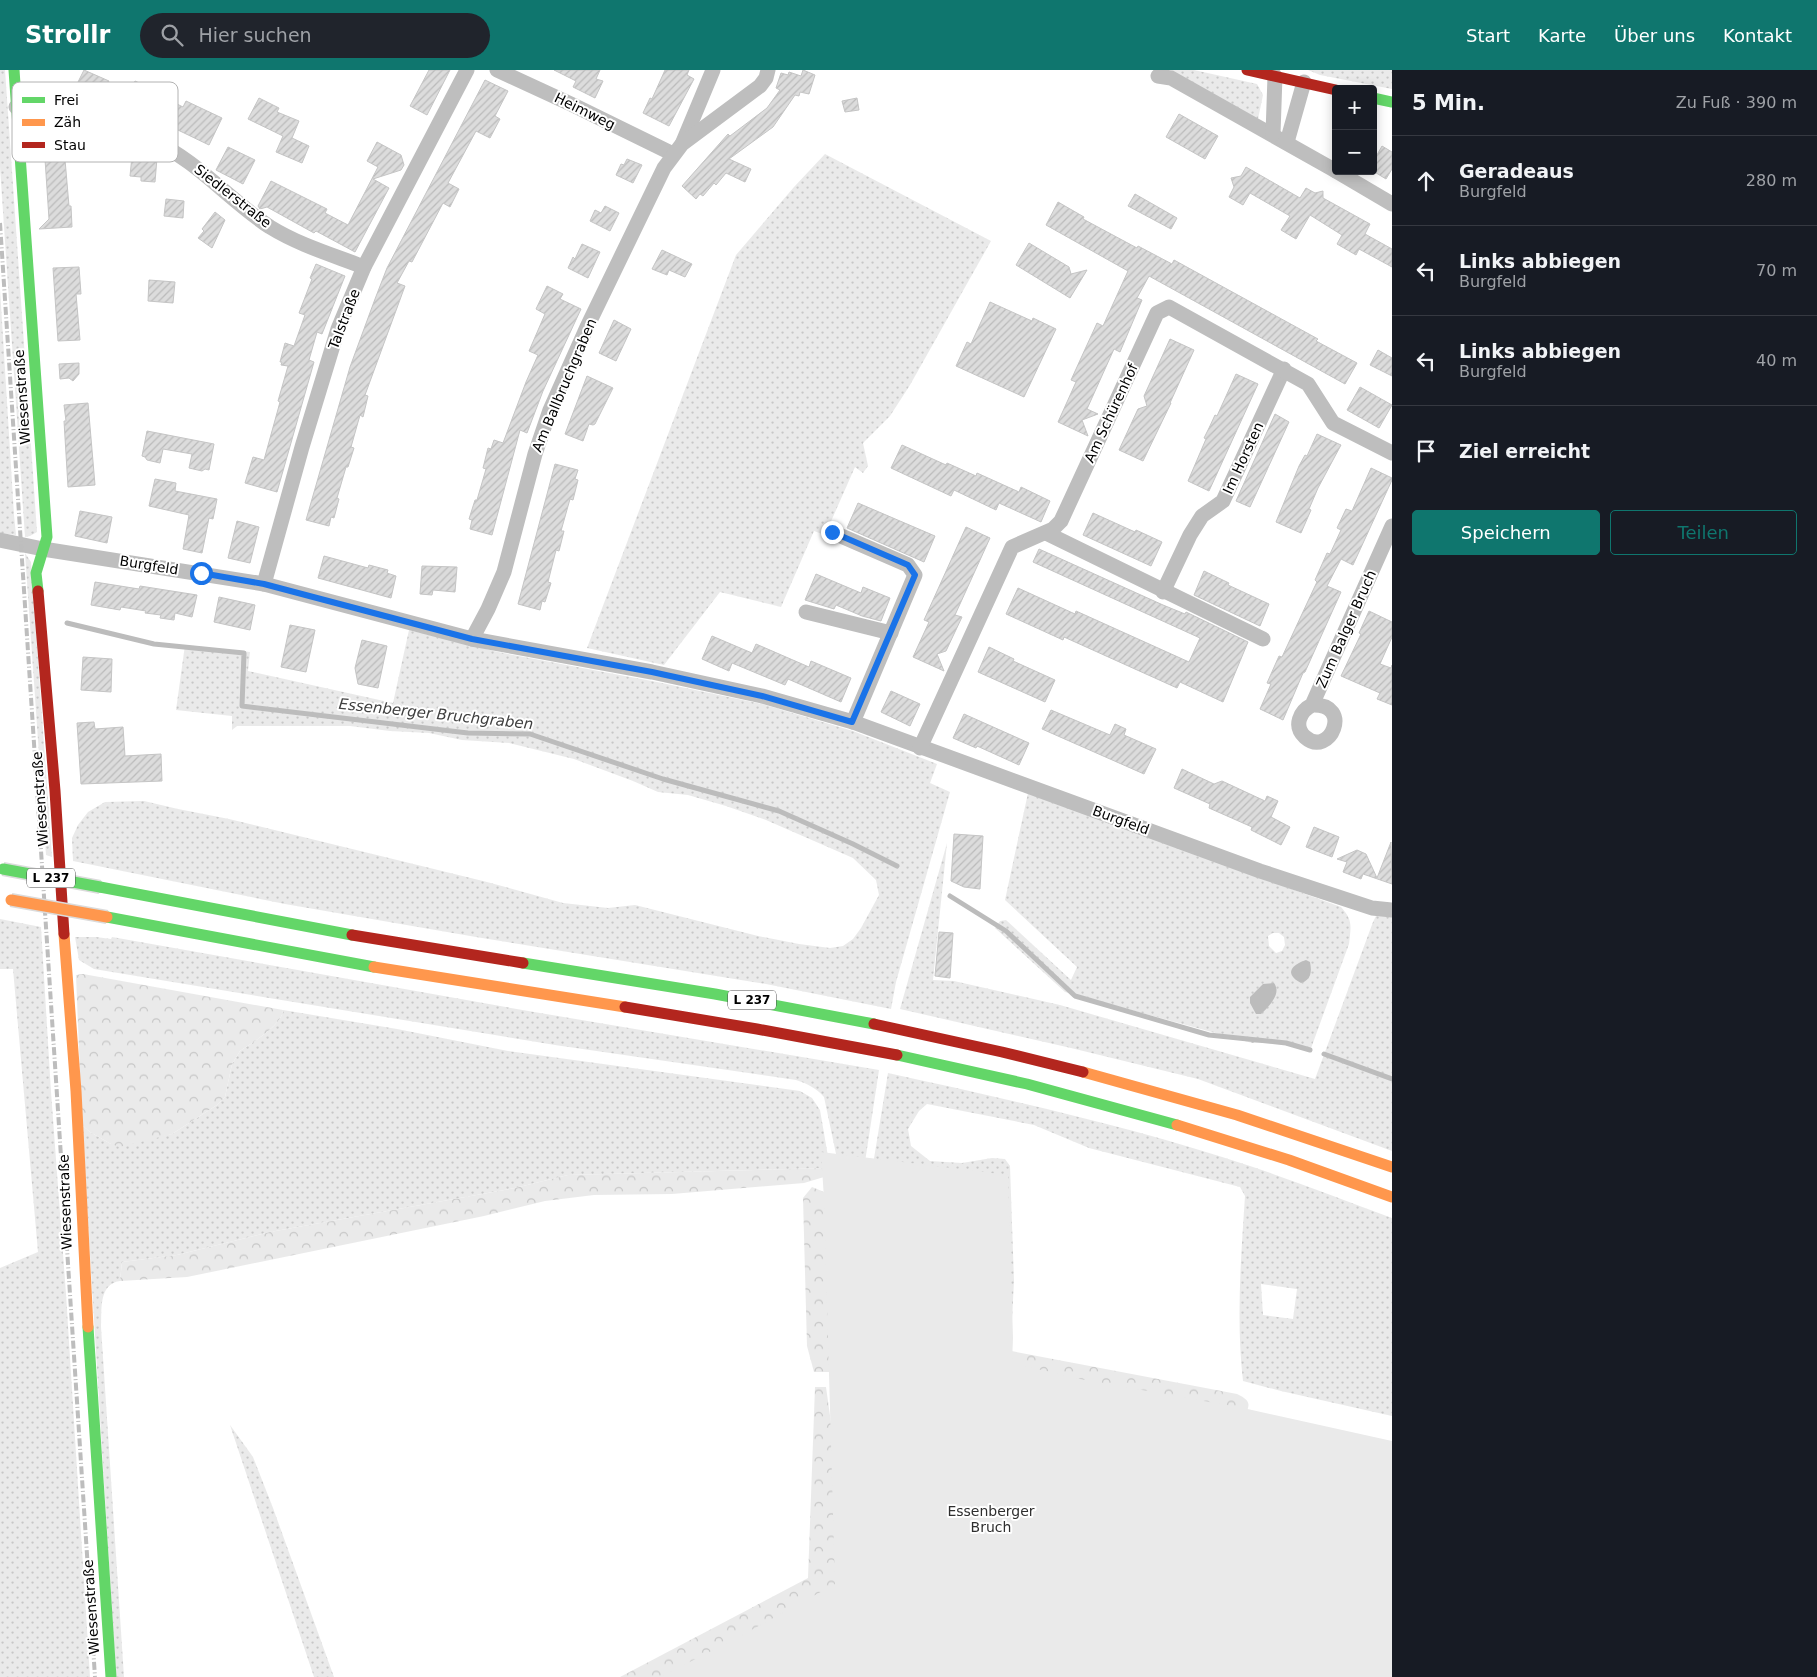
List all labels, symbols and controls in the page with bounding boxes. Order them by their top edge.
search box [140,13,490,58]
text: Strollr [25,21,110,49]
icon: search [158,21,186,49]
text: Hier suchen [198,24,312,46]
text: Start [1466,25,1510,46]
text: Karte [1538,25,1586,46]
text: Über uns [1614,25,1695,46]
text: Kontakt [1723,25,1792,46]
legend [12,82,178,162]
map controls [1332,85,1377,175]
button: + [1332,85,1377,130]
street label: Heimweg [552,89,618,133]
text: 5 Min. [1412,91,1485,115]
text: Frei [54,92,79,108]
text: Zu Fuß · 390 m [1676,93,1797,112]
text: Zäh [54,114,81,130]
button: − [1332,130,1377,175]
text: Stau [54,137,86,153]
text: Geradeaus [1459,160,1574,182]
street label: Siedlerstraße [191,161,275,231]
icon: ahead [1412,167,1440,195]
text: 280 m [1746,171,1797,190]
text: Burgfeld [1459,182,1527,201]
text: Links abbiegen [1459,250,1621,272]
icon: left [1412,257,1440,285]
text: 70 m [1756,261,1797,280]
text: Burgfeld [1459,272,1527,291]
street label: Talstraße [325,287,363,352]
street label: Am Ballbruchgraben [529,316,599,454]
text: Links abbiegen [1459,340,1621,362]
icon: left [1412,347,1440,375]
street label: Wiesenstraße [11,349,33,445]
text: 40 m [1756,351,1797,370]
street label: Am Schürenhof [1081,360,1141,465]
text: Burgfeld [1459,362,1527,381]
street label: Im Horsten [1219,420,1267,496]
icon: arrive [1412,437,1440,465]
text: Ziel erreicht [1459,440,1590,462]
button: Speichern [1412,510,1600,555]
button: Teilen [1610,510,1797,555]
route end [821,521,844,544]
street label: Burgfeld [119,552,179,578]
route start [190,562,213,585]
street label: Zum Balger Bruch [1313,568,1379,690]
water label: Essenberger Bruchgraben [338,695,534,733]
street label: Wiesenstraße [29,751,51,847]
street label: Burgfeld [1090,802,1152,838]
road number: L 237 [27,868,75,888]
road number: L 237 [728,990,776,1010]
street label: Wiesenstraße [55,1154,75,1250]
park label: Essenberger Bruch [947,1503,1035,1535]
street label: Wiesenstraße [80,1559,102,1655]

